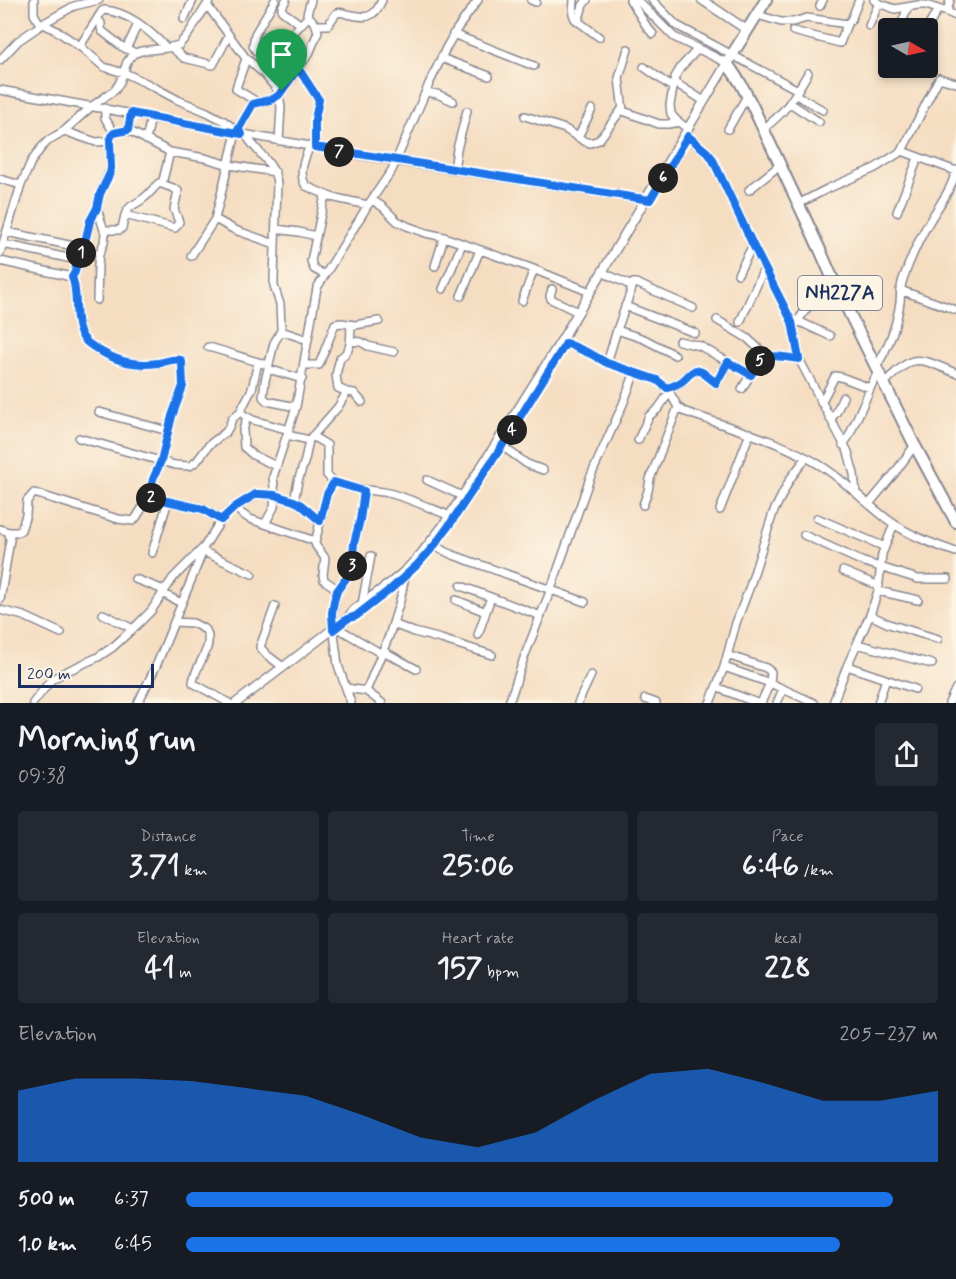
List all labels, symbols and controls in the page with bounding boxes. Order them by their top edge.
north arrow [878,18,938,78]
map controls [878,18,938,78]
pin [256,29,307,91]
icon: arrive [265,38,298,71]
pin: 7 [324,137,354,167]
text: 7 [334,141,344,162]
pin: 6 [648,163,678,193]
text: 6 [659,167,667,188]
pin: 1 [66,238,96,268]
text: 1 [77,242,85,263]
road number: NH227A [798,276,882,310]
pin: 5 [745,346,775,376]
text: 5 [755,350,765,371]
pin: 4 [497,415,527,445]
text: 4 [507,419,517,440]
pin: 2 [136,483,166,513]
text: 2 [147,487,155,508]
pin: 3 [337,551,367,581]
text: 3 [348,555,356,576]
scale bar [18,661,154,688]
text: 200 m [27,664,71,685]
text: Morning run [18,718,196,762]
button: share [875,723,938,786]
text: 09:38 [18,763,66,790]
text: Distance [140,826,196,847]
text: Time [461,826,495,847]
text: Pace [772,826,804,847]
text: 3.71 [129,847,180,886]
text: 25:06 [442,847,514,886]
text: 6:46 [742,847,799,886]
text: km [180,860,208,881]
text: /km [799,860,834,881]
text: Elevation [137,928,200,949]
text: Heart rate [442,928,514,949]
text: kcal [774,928,801,949]
text: 41 [145,949,175,988]
text: 157 [437,949,483,988]
text: 228 [764,949,811,988]
text: m [175,962,192,983]
text: bpm [483,962,519,983]
text: Elevation [18,1021,97,1048]
text: 205–237 m [840,1021,938,1048]
text: 500 m [18,1186,75,1213]
text: 6:37 [114,1186,149,1213]
text: 1.0 km [18,1231,77,1258]
text: 6:45 [114,1231,152,1258]

